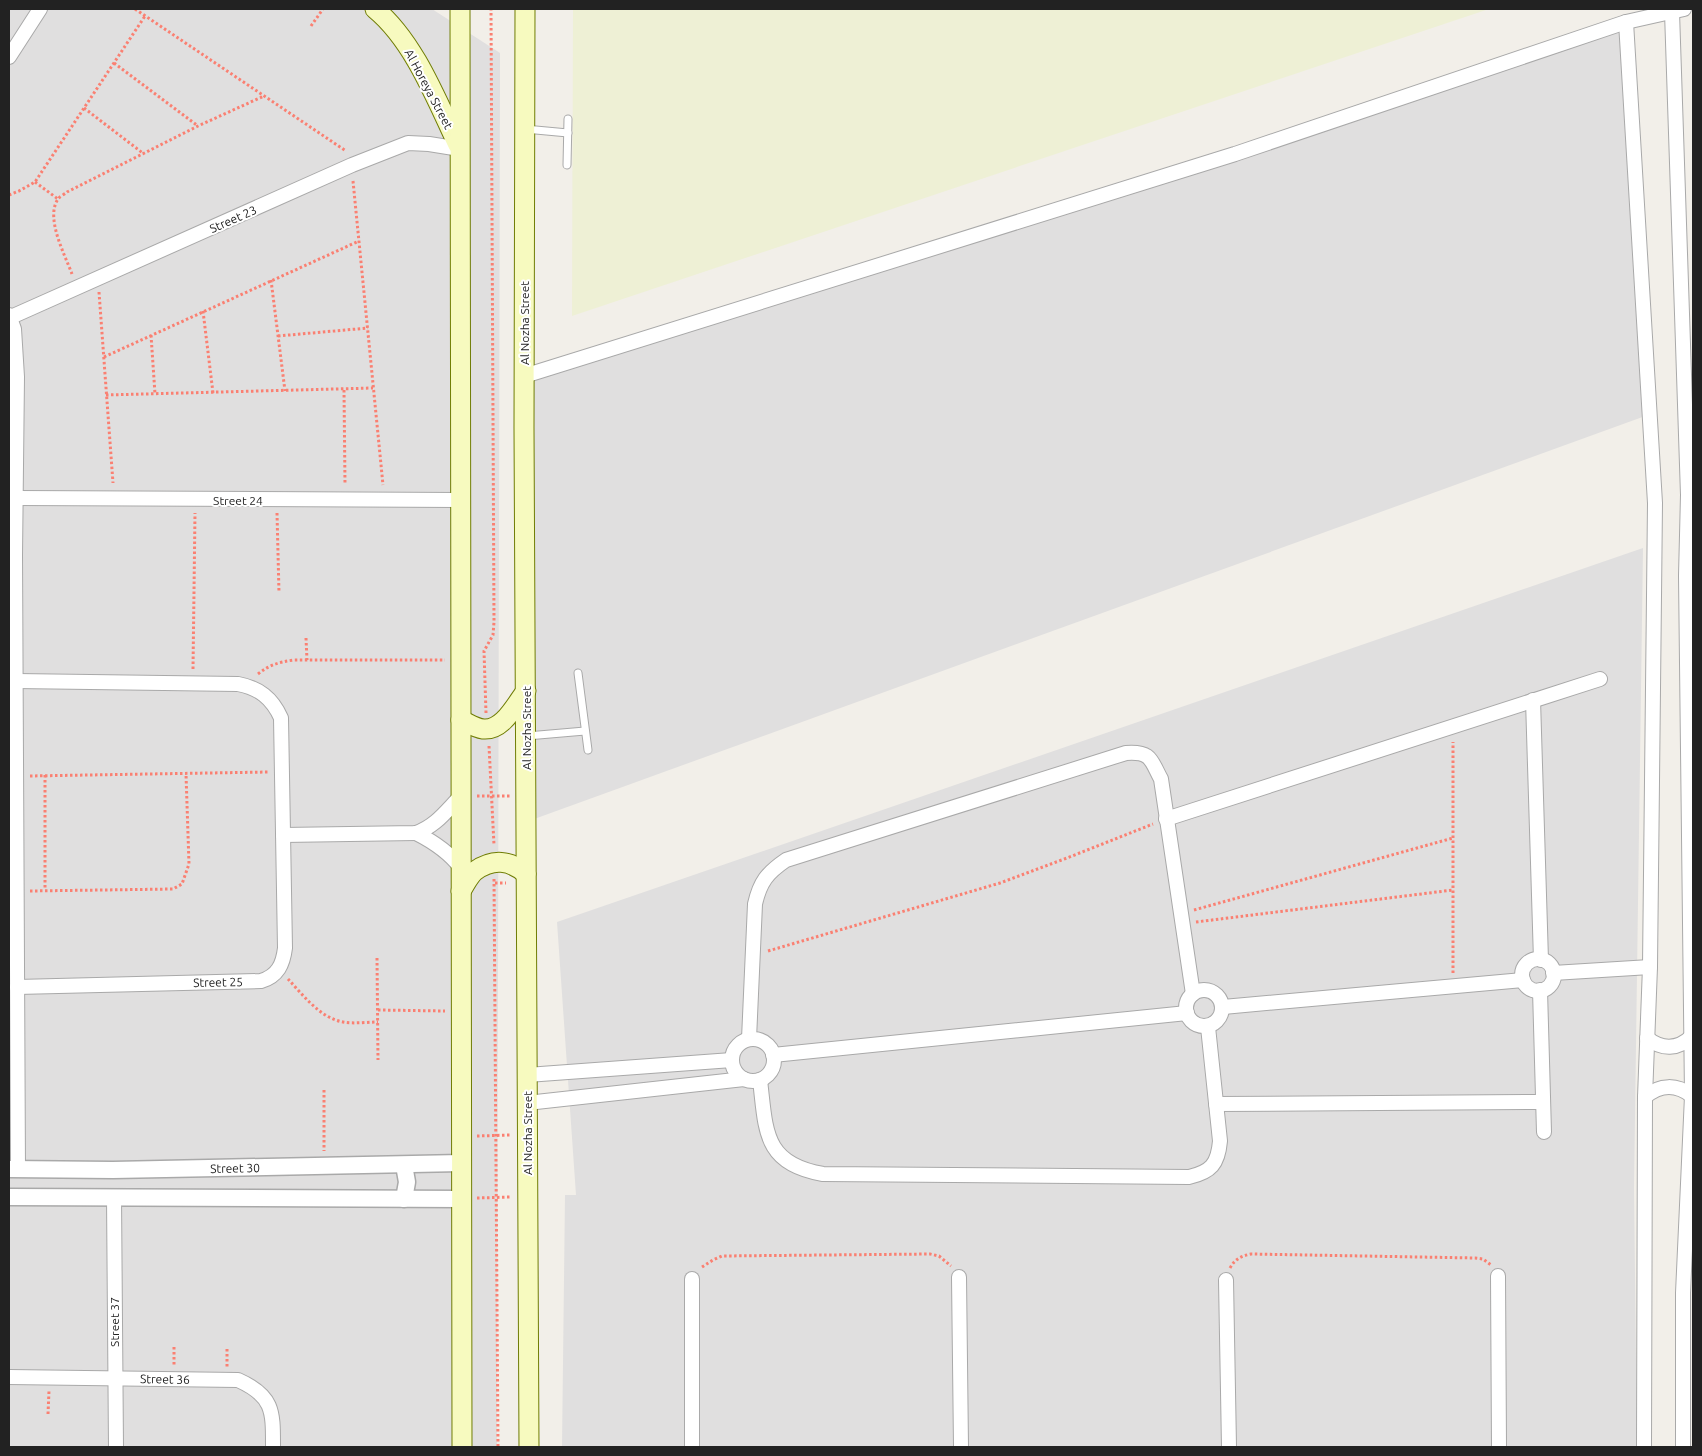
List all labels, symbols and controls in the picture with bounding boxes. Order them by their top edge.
street label: Al Horeya Street [403,47,456,131]
street label: Street 23 [208,203,258,235]
street label: Al Nozha Street [518,281,531,365]
street label: Street 24 [213,494,263,507]
street label: Al Nozha Street [520,686,533,770]
street label: Street 25 [193,975,243,989]
street label: Al Nozha Street [521,1091,534,1175]
street label: Street 30 [210,1161,260,1175]
street label: Street 37 [108,1297,121,1347]
street label: Street 36 [140,1372,190,1386]

